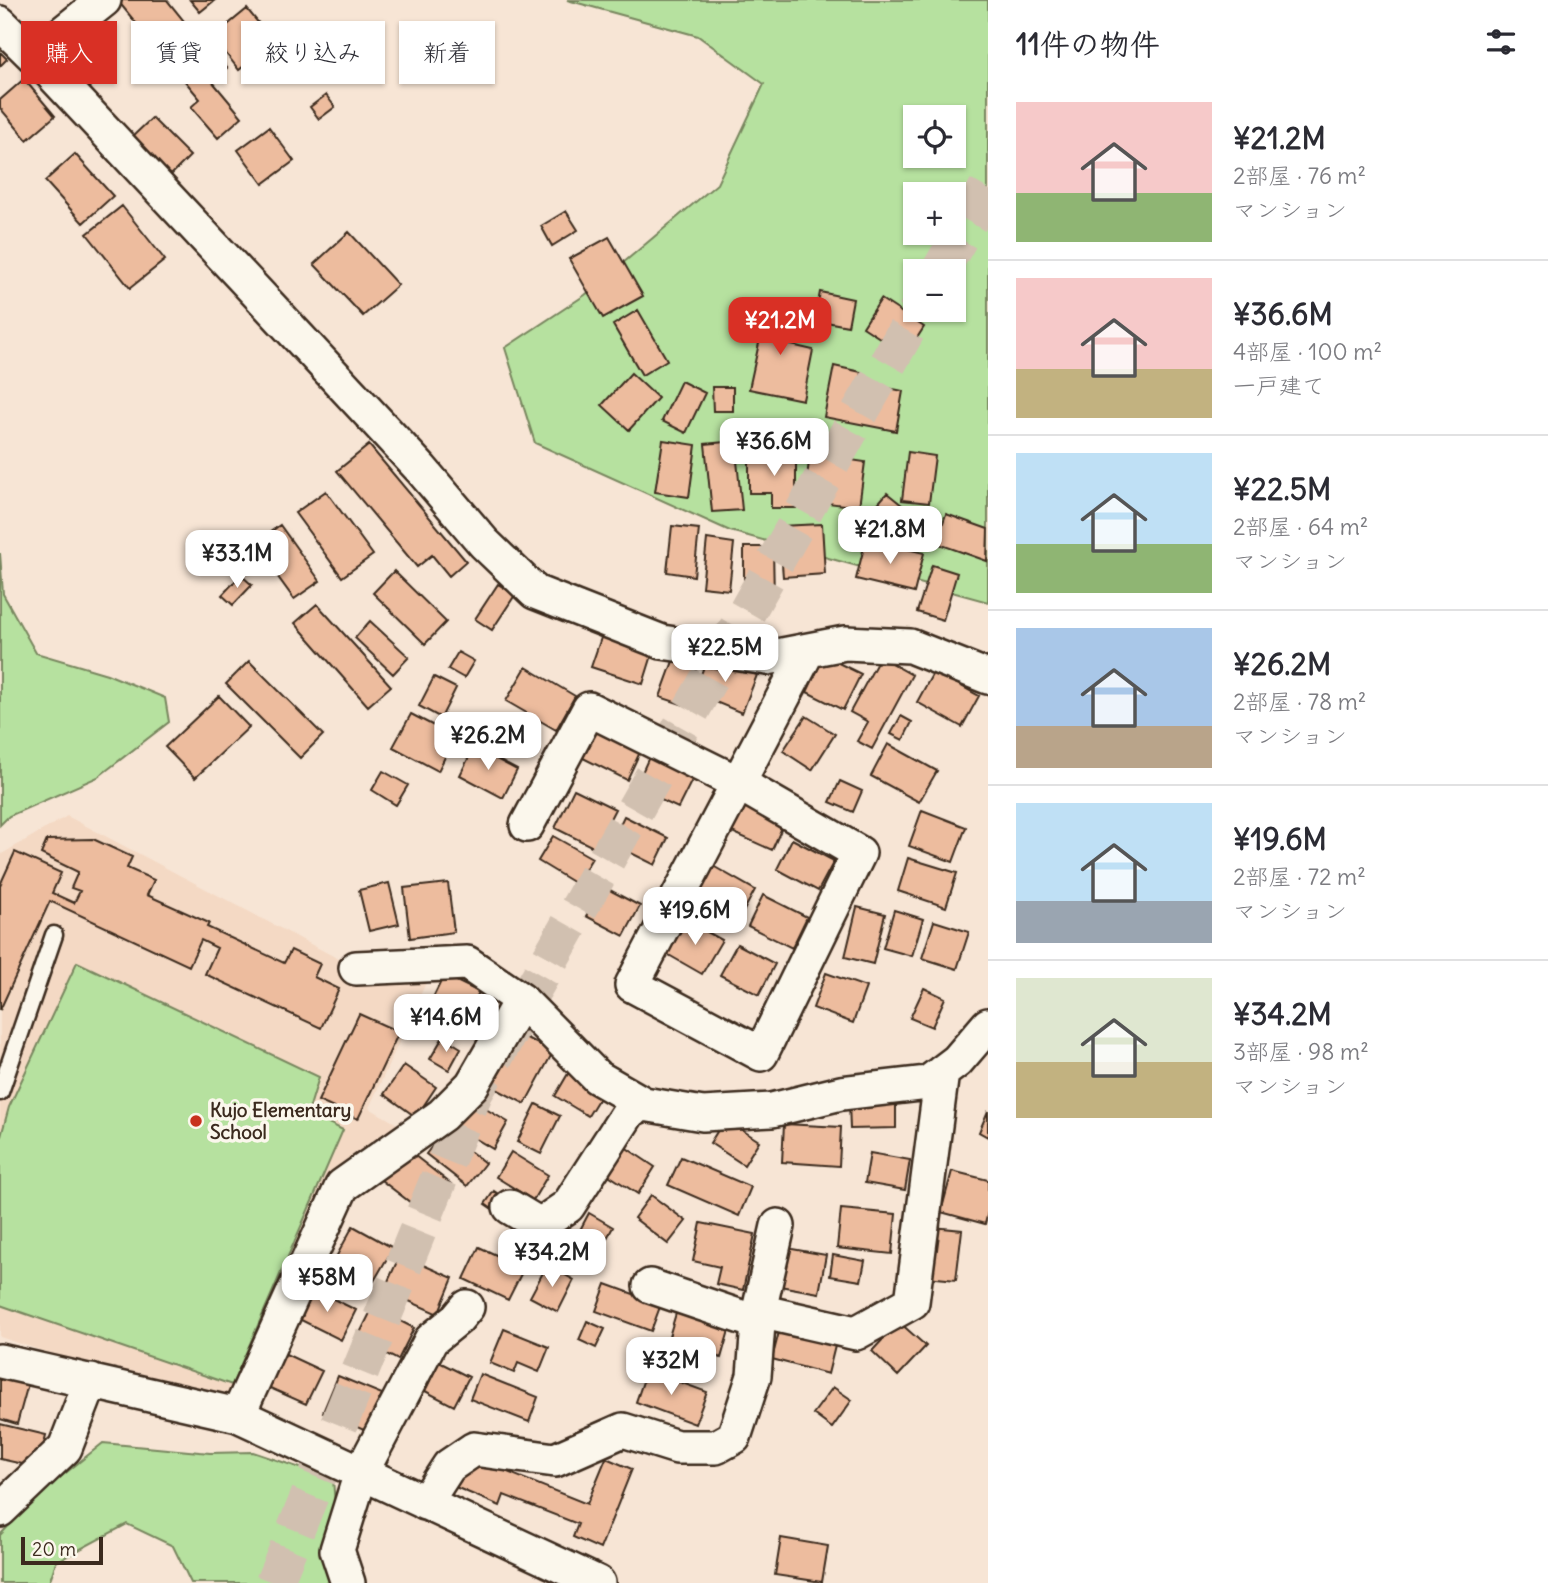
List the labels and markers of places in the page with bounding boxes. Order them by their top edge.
pin: ¥21.2M [723,298,837,357]
pin: ¥36.6M [717,419,831,478]
pin: ¥21.8M [833,506,947,566]
pin: ¥33.1M [180,530,294,590]
pin: ¥22.5M [668,624,782,684]
pin: ¥26.2M [431,712,545,772]
pin: ¥19.6M [638,888,752,947]
pin: ¥14.6M [389,995,503,1054]
place label: Kujo Elementary School [210,1098,351,1144]
marker: Kujo Elementary School [188,1113,204,1129]
pin: ¥34.2M [495,1230,609,1289]
pin: ¥58M [286,1254,368,1314]
pin: ¥32M [630,1338,712,1397]

